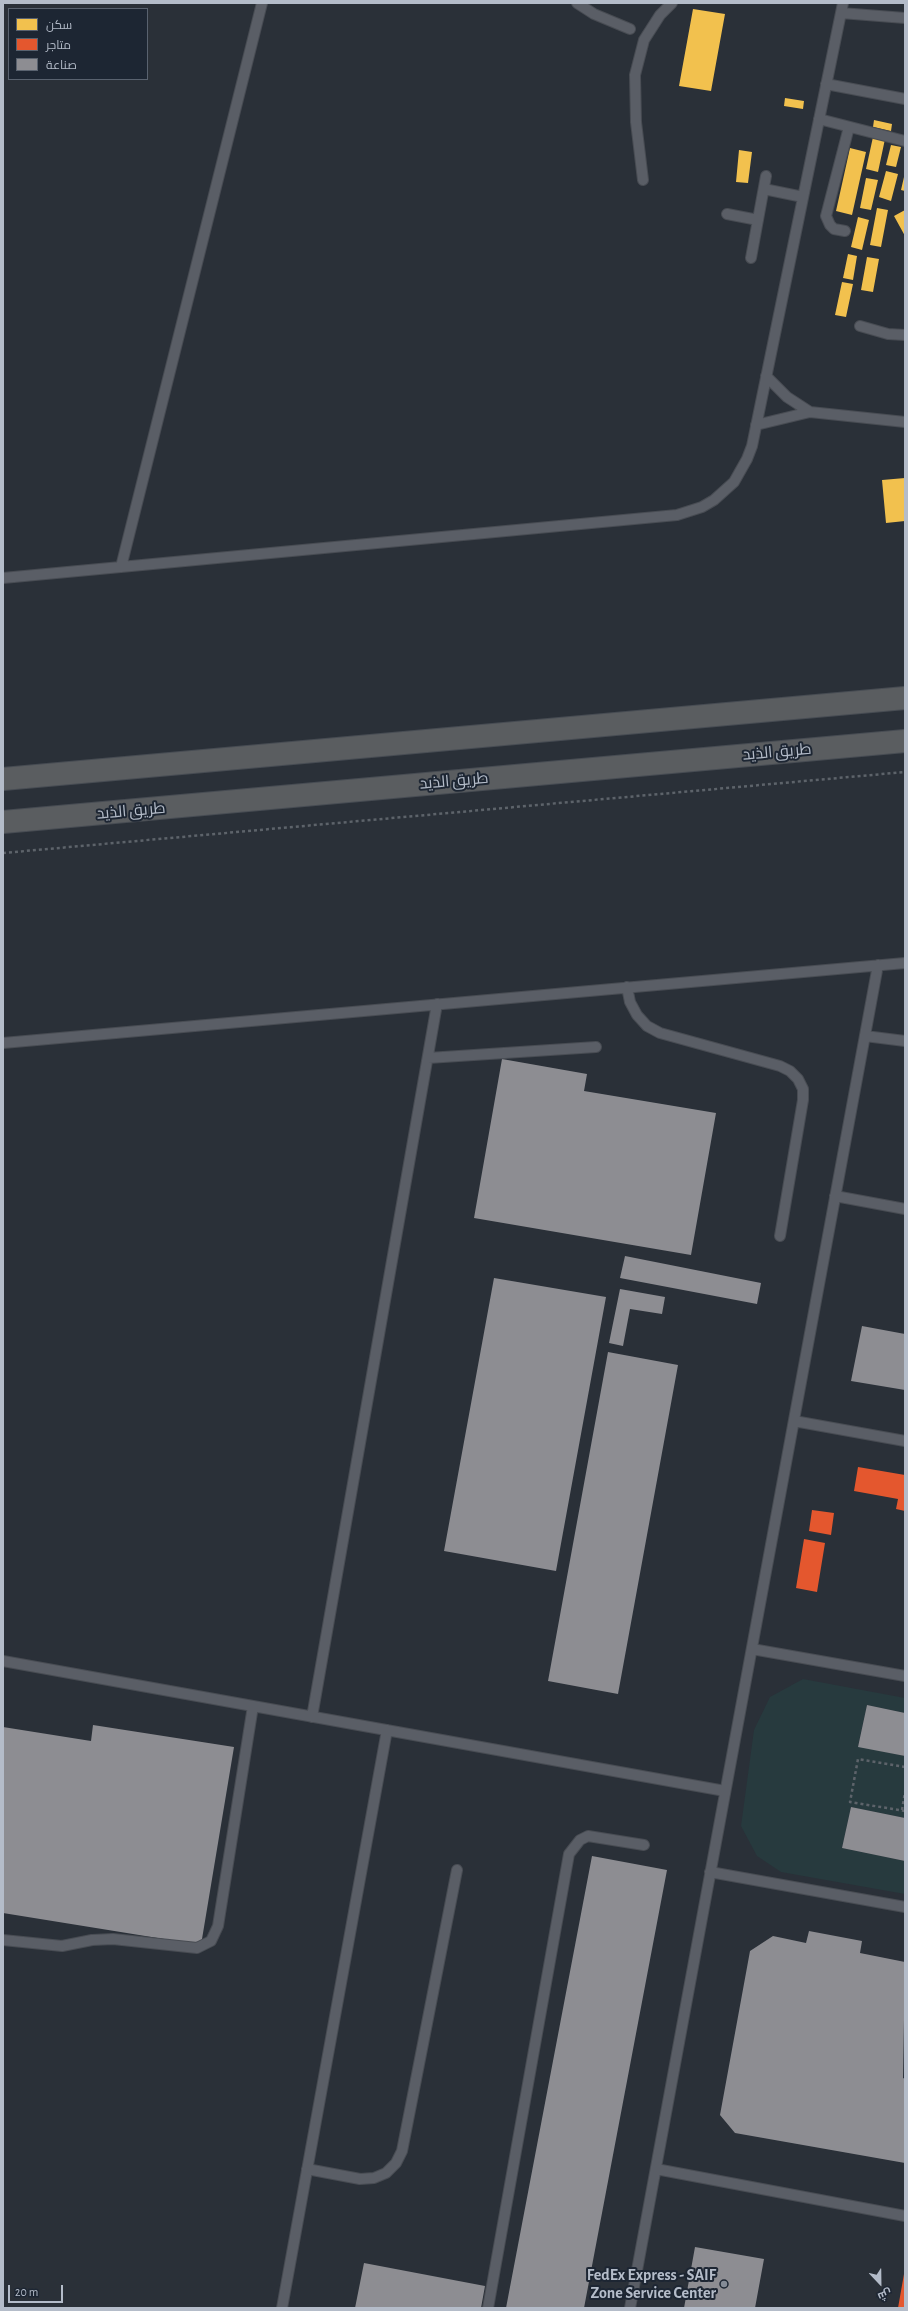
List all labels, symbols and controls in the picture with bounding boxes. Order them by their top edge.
legend [8,8,148,80]
text: سكن [46,19,72,31]
text: متاجر [46,39,71,51]
text: صناعة [46,59,77,71]
street label: طريق الذيد [742,739,812,765]
street label: طريق الذيد [419,768,489,794]
street label: طريق الذيد [96,798,166,824]
north arrow [860,2263,900,2303]
place label: FedEx Express - SAIF Zone Service Center [587,2265,716,2303]
scale bar [10,2277,65,2303]
marker: FedEx Express - SAIF Zone Service Center [719,2279,729,2289]
text: 20 m [15,2286,38,2298]
text: ش [876,2287,893,2302]

